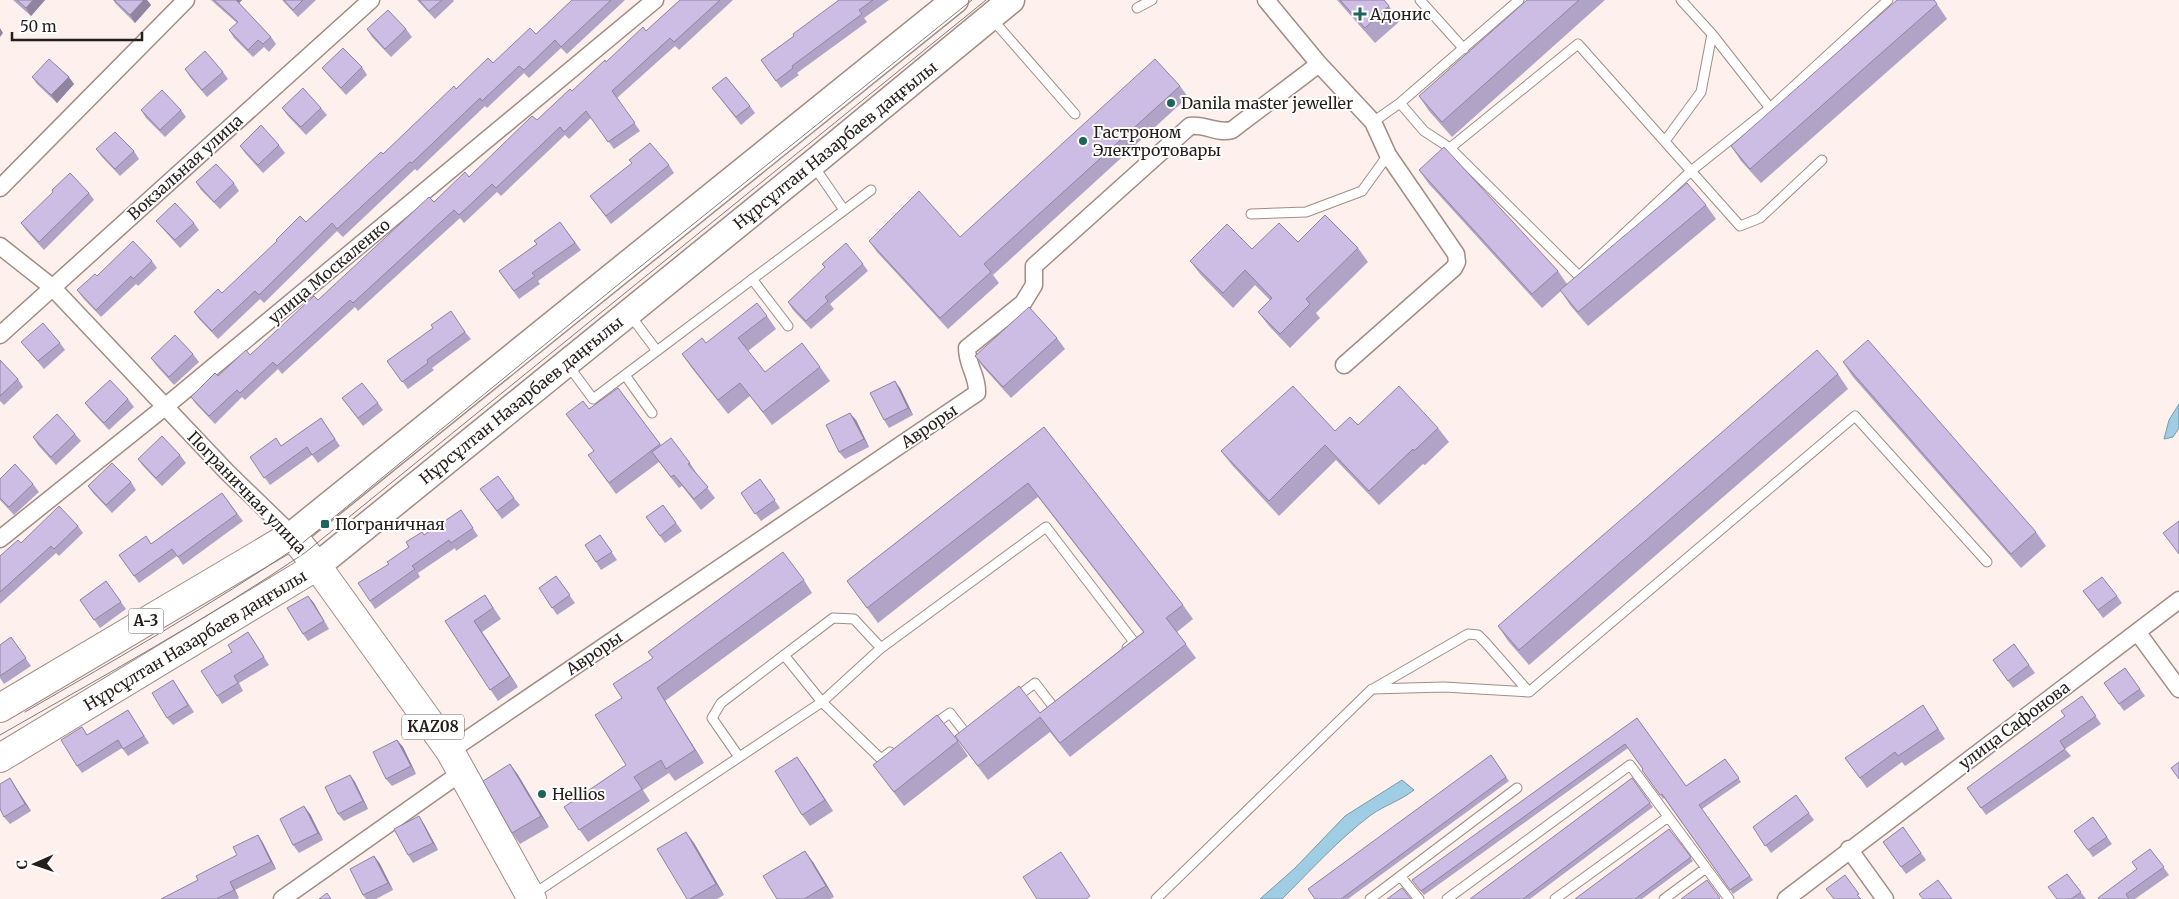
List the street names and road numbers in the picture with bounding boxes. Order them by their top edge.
street label: Нұрсұлтан Назарбаев даңғылы [729,56,941,233]
street label: Вокзальная улица [123,110,247,224]
street label: улица Москаленко [264,214,394,328]
street label: Нұрсұлтан Назарбаев даңғылы [415,311,627,488]
street label: Авроры [896,400,961,453]
street label: Пограничная улица [183,427,311,558]
street label: Нұрсұлтан Назарбаев даңғылы [80,565,310,715]
road number: А-3 [128,608,164,634]
street label: Авроры [561,627,626,680]
street label: улица Сафонова [1955,677,2074,773]
road number: KAZ08 [402,714,464,740]

